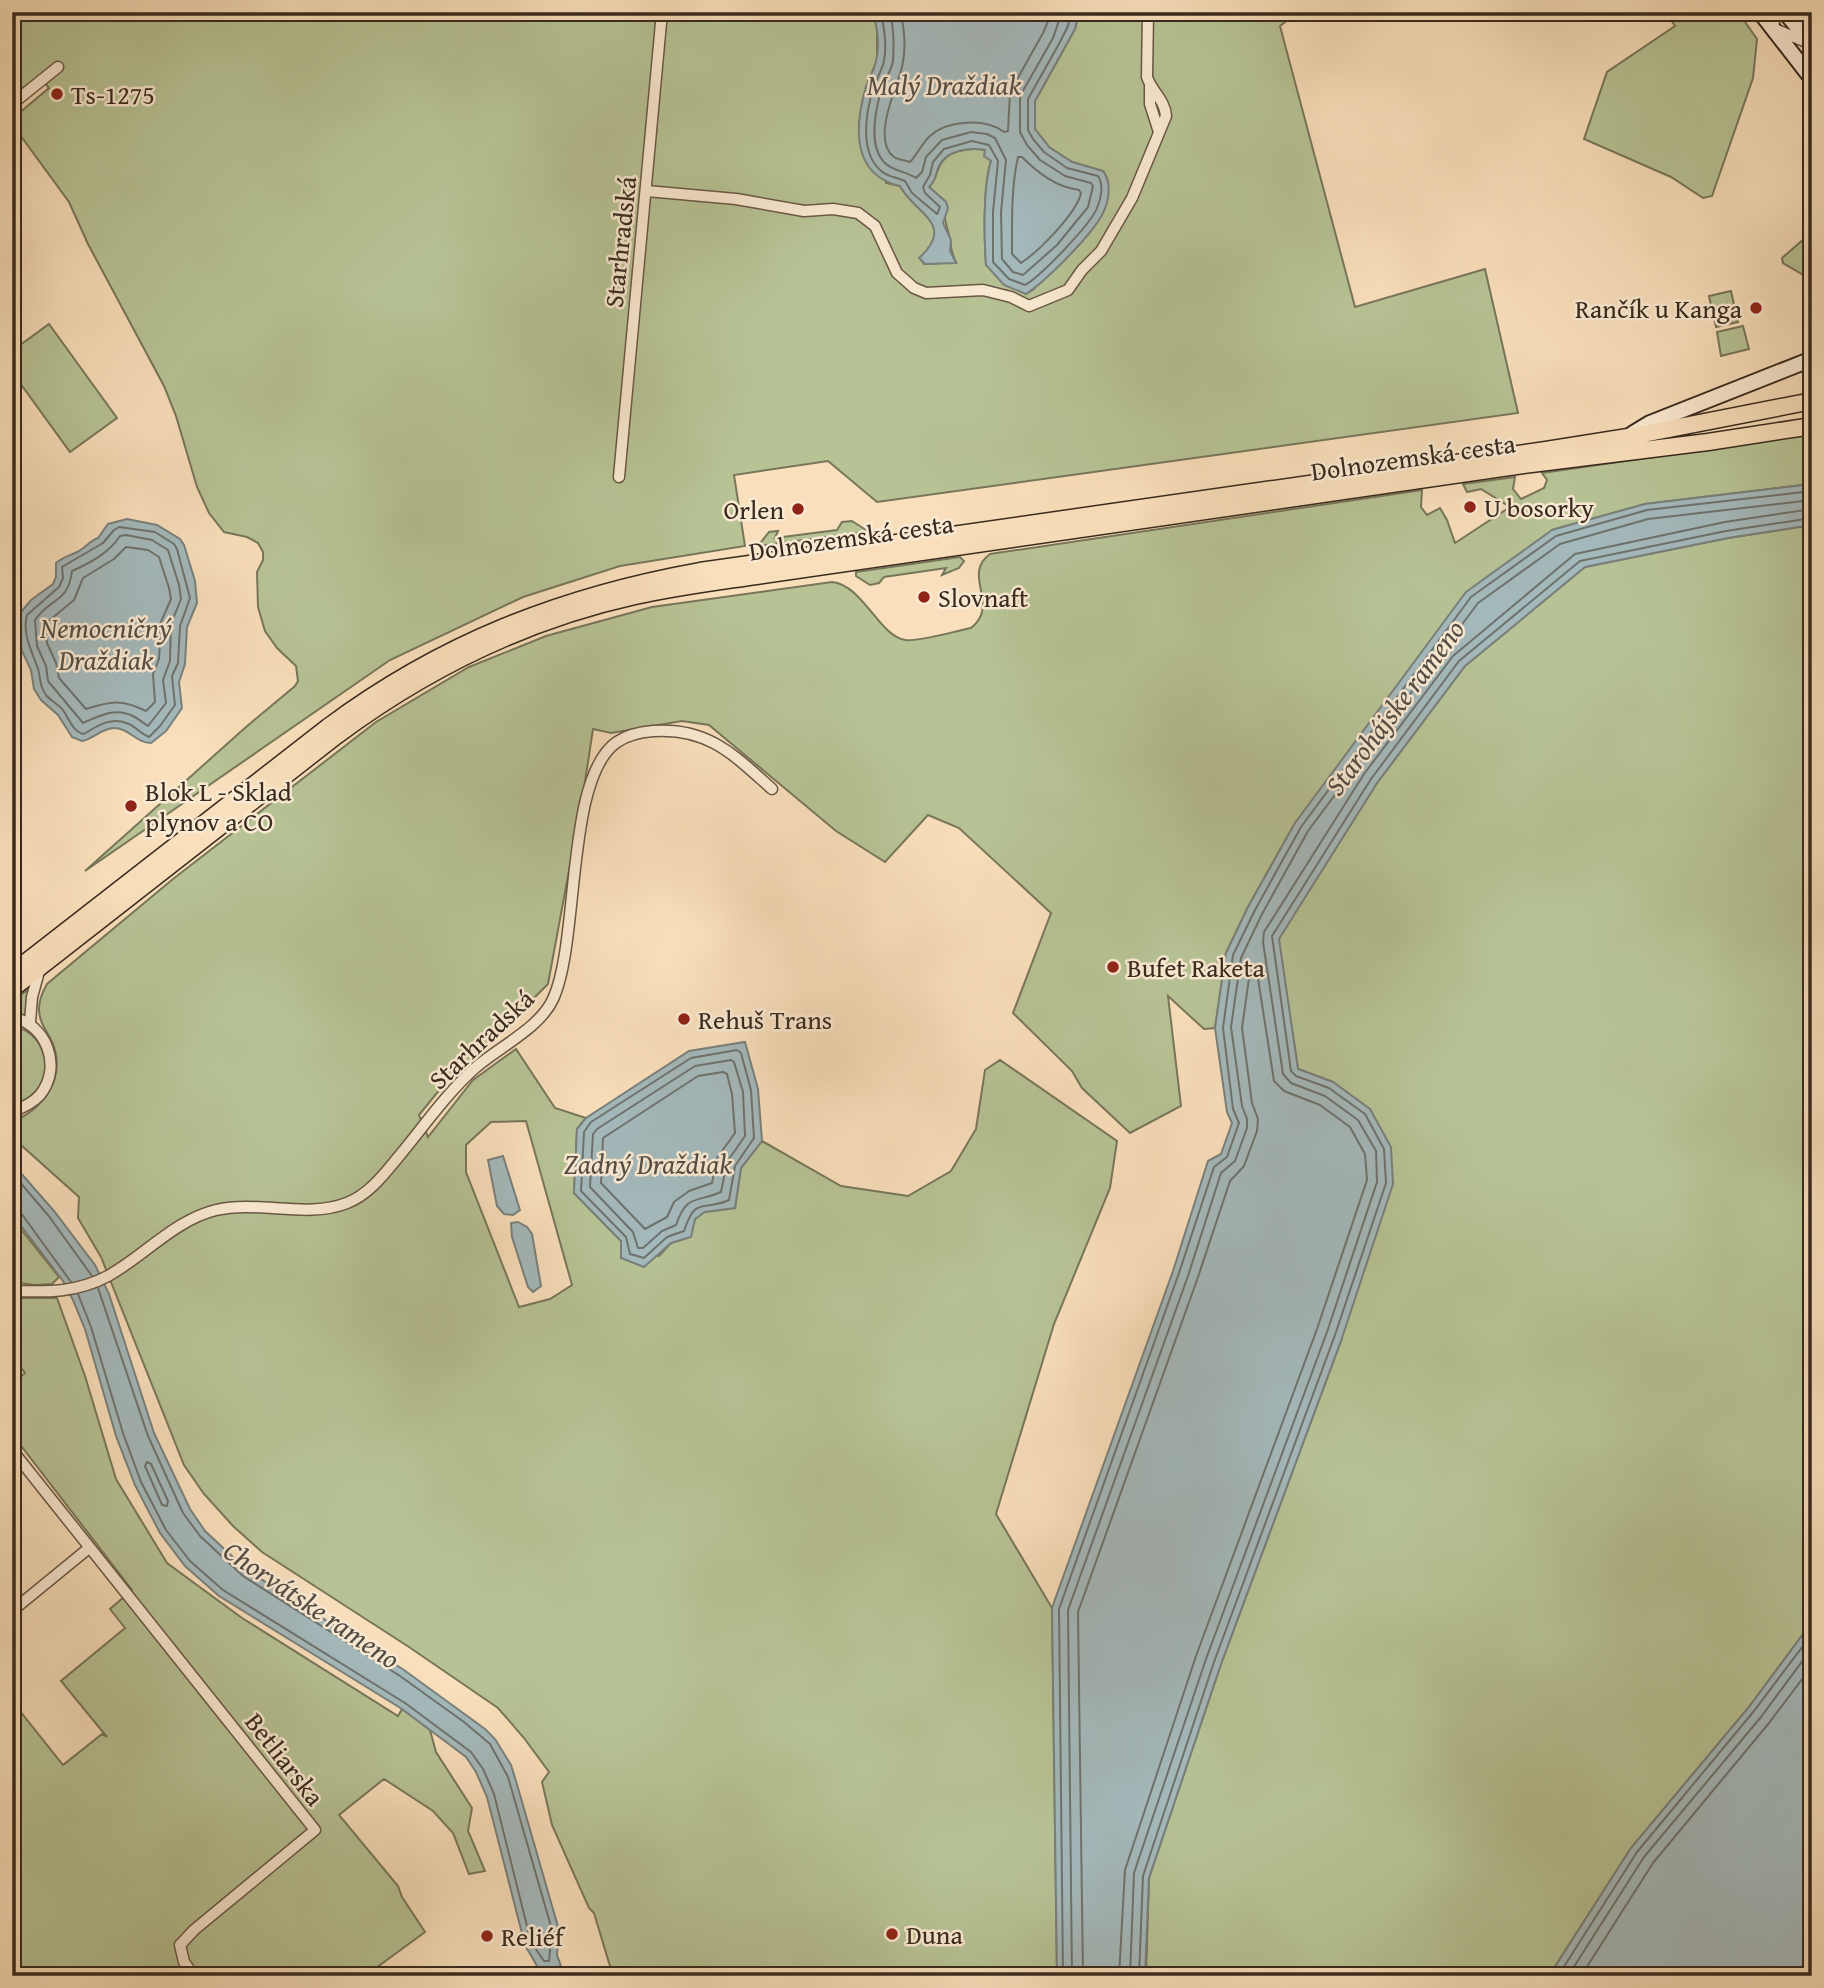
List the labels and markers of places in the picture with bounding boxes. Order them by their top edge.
place label: Ts-1275 [71,75,155,114]
marker: Ts-1275 [49,86,65,102]
place label: Rančík u Kanga [1575,289,1743,328]
marker: Rančík u Kanga [1748,300,1764,316]
place label: U bosorky [1484,488,1594,527]
place label: Orlen [723,490,784,529]
marker: U bosorky [1462,499,1478,515]
marker: Orlen [790,501,806,517]
place label: Slovnaft [938,578,1028,617]
marker: Slovnaft [916,589,932,605]
place label: Blok L - Sklad plynov a CO [145,772,292,841]
marker: Blok L - Sklad plynov a CO [123,798,139,814]
place label: Bufet Raketa [1127,948,1266,987]
marker: Bufet Raketa [1105,959,1121,975]
place label: Rehuš Trans [698,1000,832,1039]
marker: Rehuš Trans [676,1011,692,1027]
place label: Duna [906,1915,963,1954]
place label: Reliéf [501,1917,566,1956]
marker: Duna [884,1926,900,1942]
marker: Reliéf [479,1928,495,1944]

